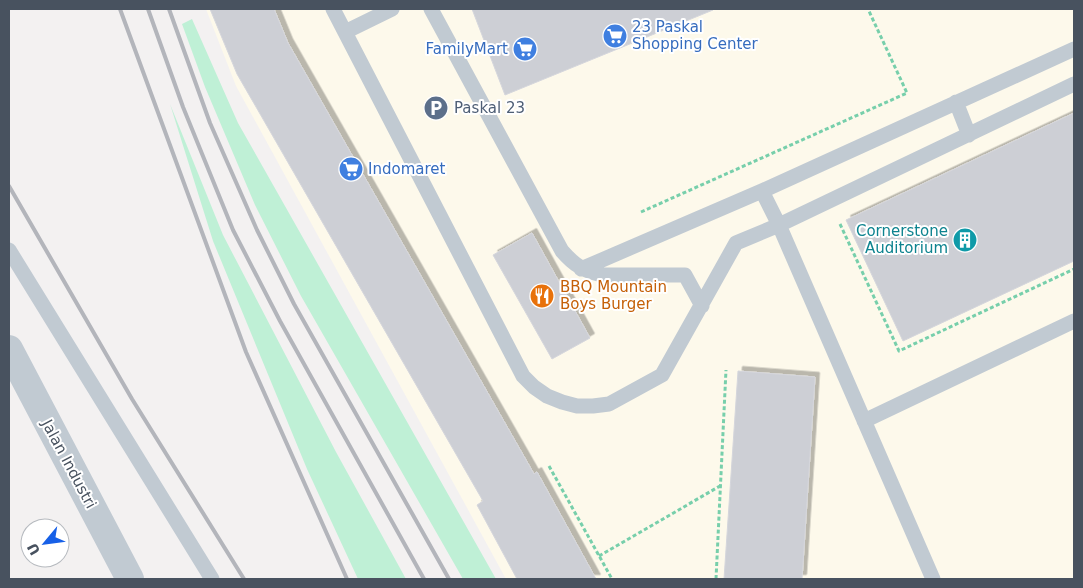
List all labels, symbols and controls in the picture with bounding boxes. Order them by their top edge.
place label: 23 Paskal Shopping Center [632,18,759,53]
supermarket icon: 23 Paskal Shopping Center [602,23,628,49]
supermarket icon: FamilyMart [512,36,538,62]
place label: FamilyMart [426,40,508,58]
parking icon: Paskal 23 [423,95,449,121]
place label: Paskal 23 [454,99,525,117]
supermarket icon: Indomaret [338,156,364,182]
place label: Indomaret [368,160,445,178]
place label: Cornerstone Auditorium [856,222,948,257]
building icon: Cornerstone Auditorium [952,227,978,253]
place label: BBQ Mountain Boys Burger [560,278,667,313]
restaurant icon: BBQ Mountain Boys Burger [529,283,555,309]
street label: Jalan Industri [38,416,100,512]
north arrow [20,518,70,568]
text: U [24,540,43,558]

